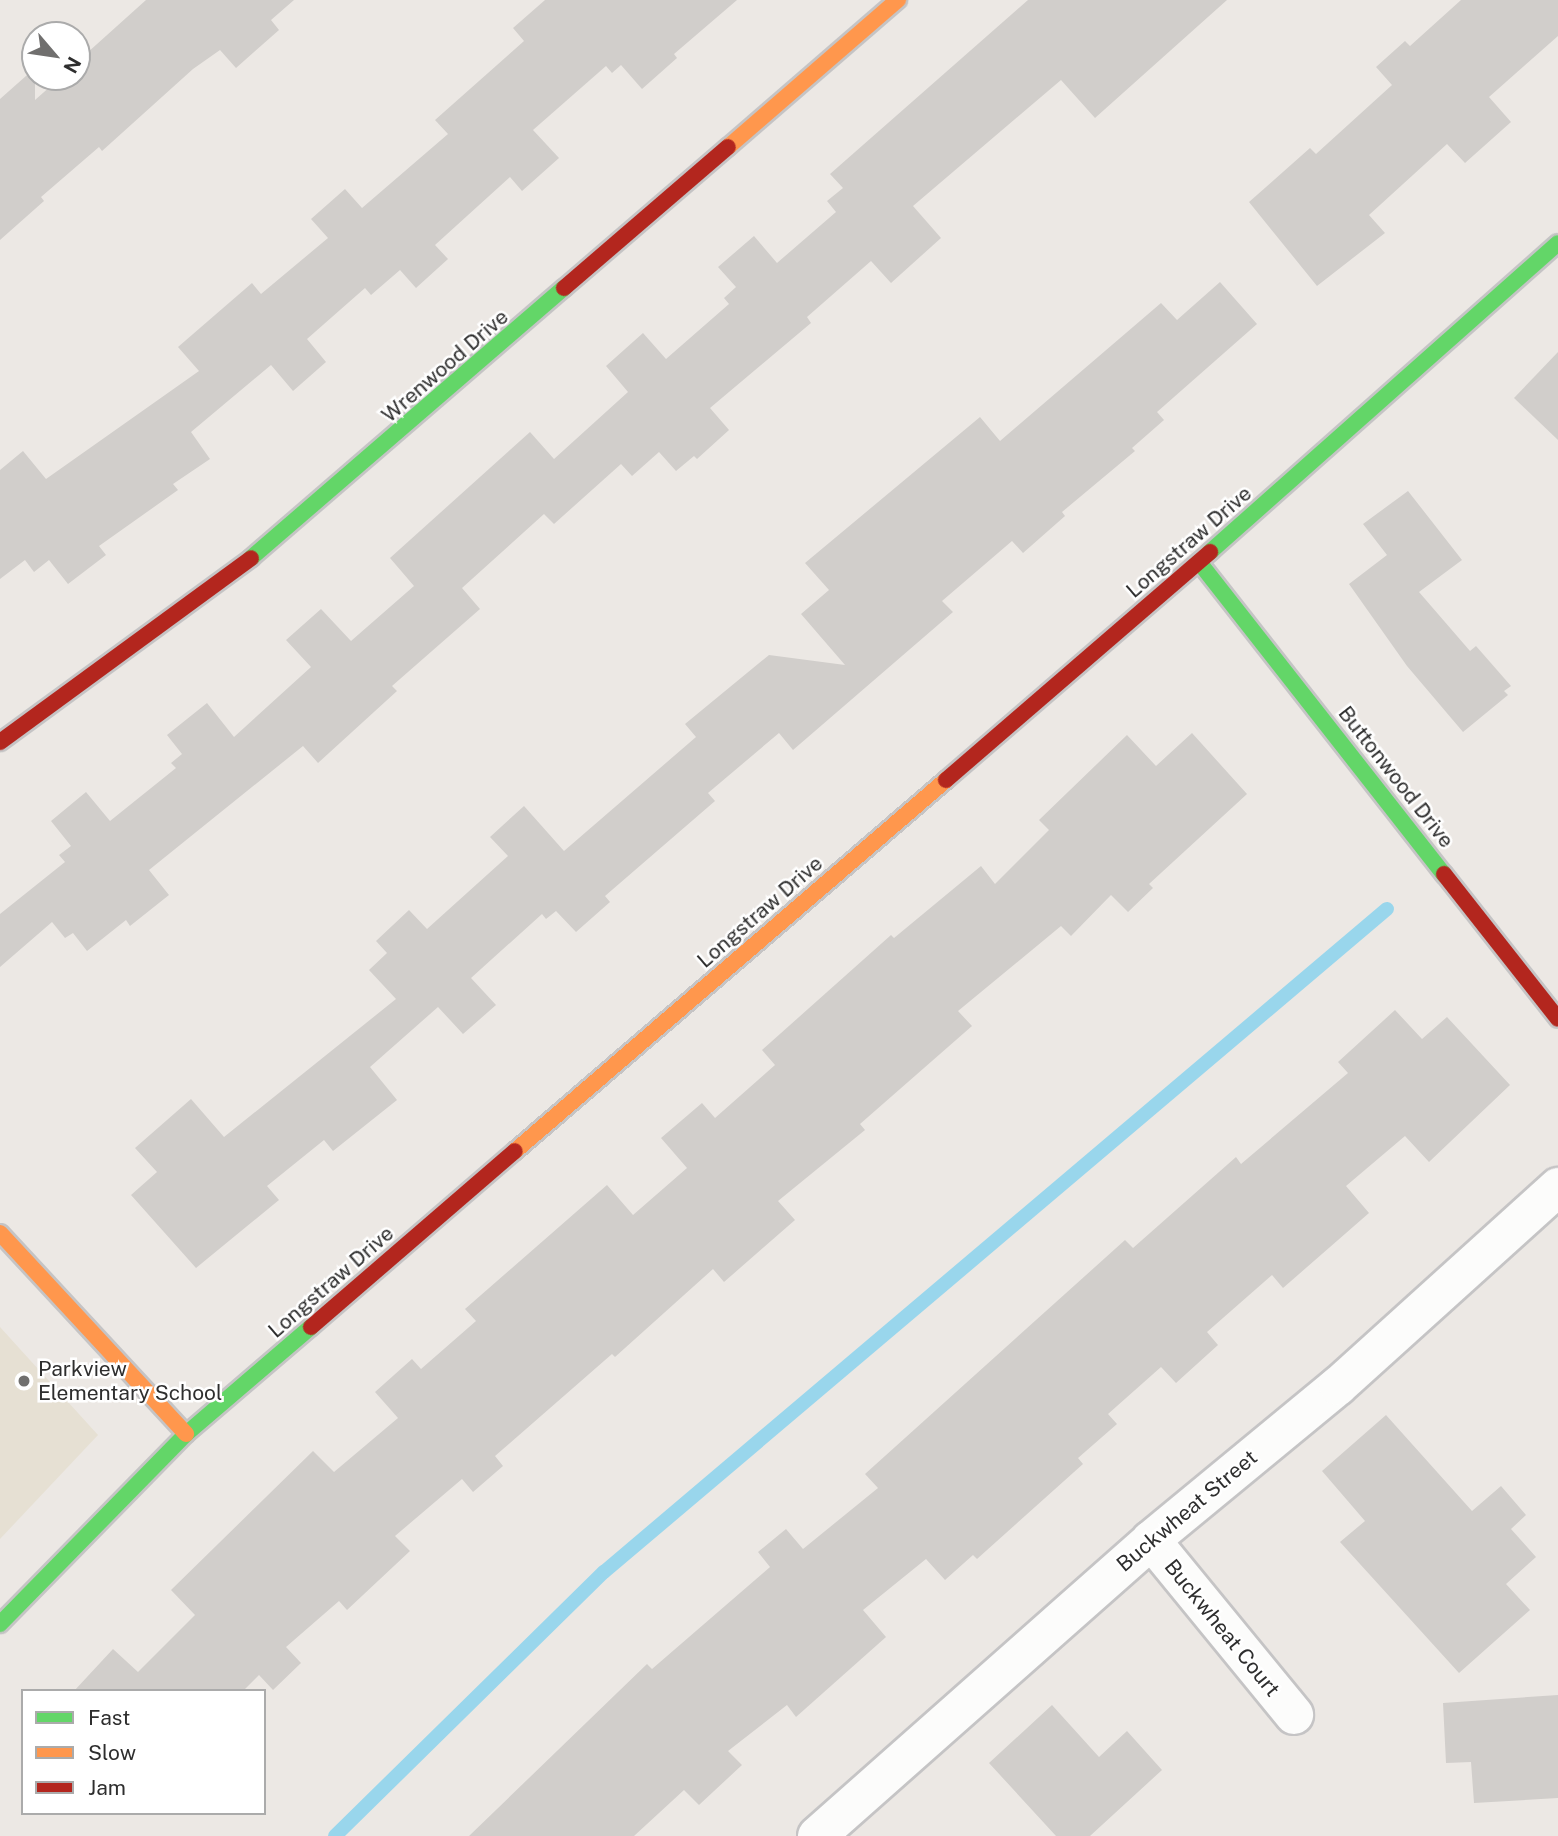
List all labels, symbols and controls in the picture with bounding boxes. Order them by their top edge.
north arrow [21,21,91,91]
text: N [59,53,86,77]
street label: Wrenwood Drive [377,304,513,428]
street label: Longstraw Drive [1121,481,1257,603]
street label: Buttonwood Drive [1333,701,1459,853]
street label: Longstraw Drive [692,851,828,973]
street label: Longstraw Drive [263,1221,399,1343]
place label: Parkview Elementary School [38,1356,222,1406]
marker: Parkview Elementary School [16,1373,32,1389]
street label: Buckwheat Street [1112,1445,1262,1577]
street label: Buckwheat Court [1159,1554,1285,1702]
legend [21,1689,266,1815]
text: Fast [88,1705,130,1730]
text: Slow [88,1740,136,1765]
text: Jam [88,1775,126,1800]

